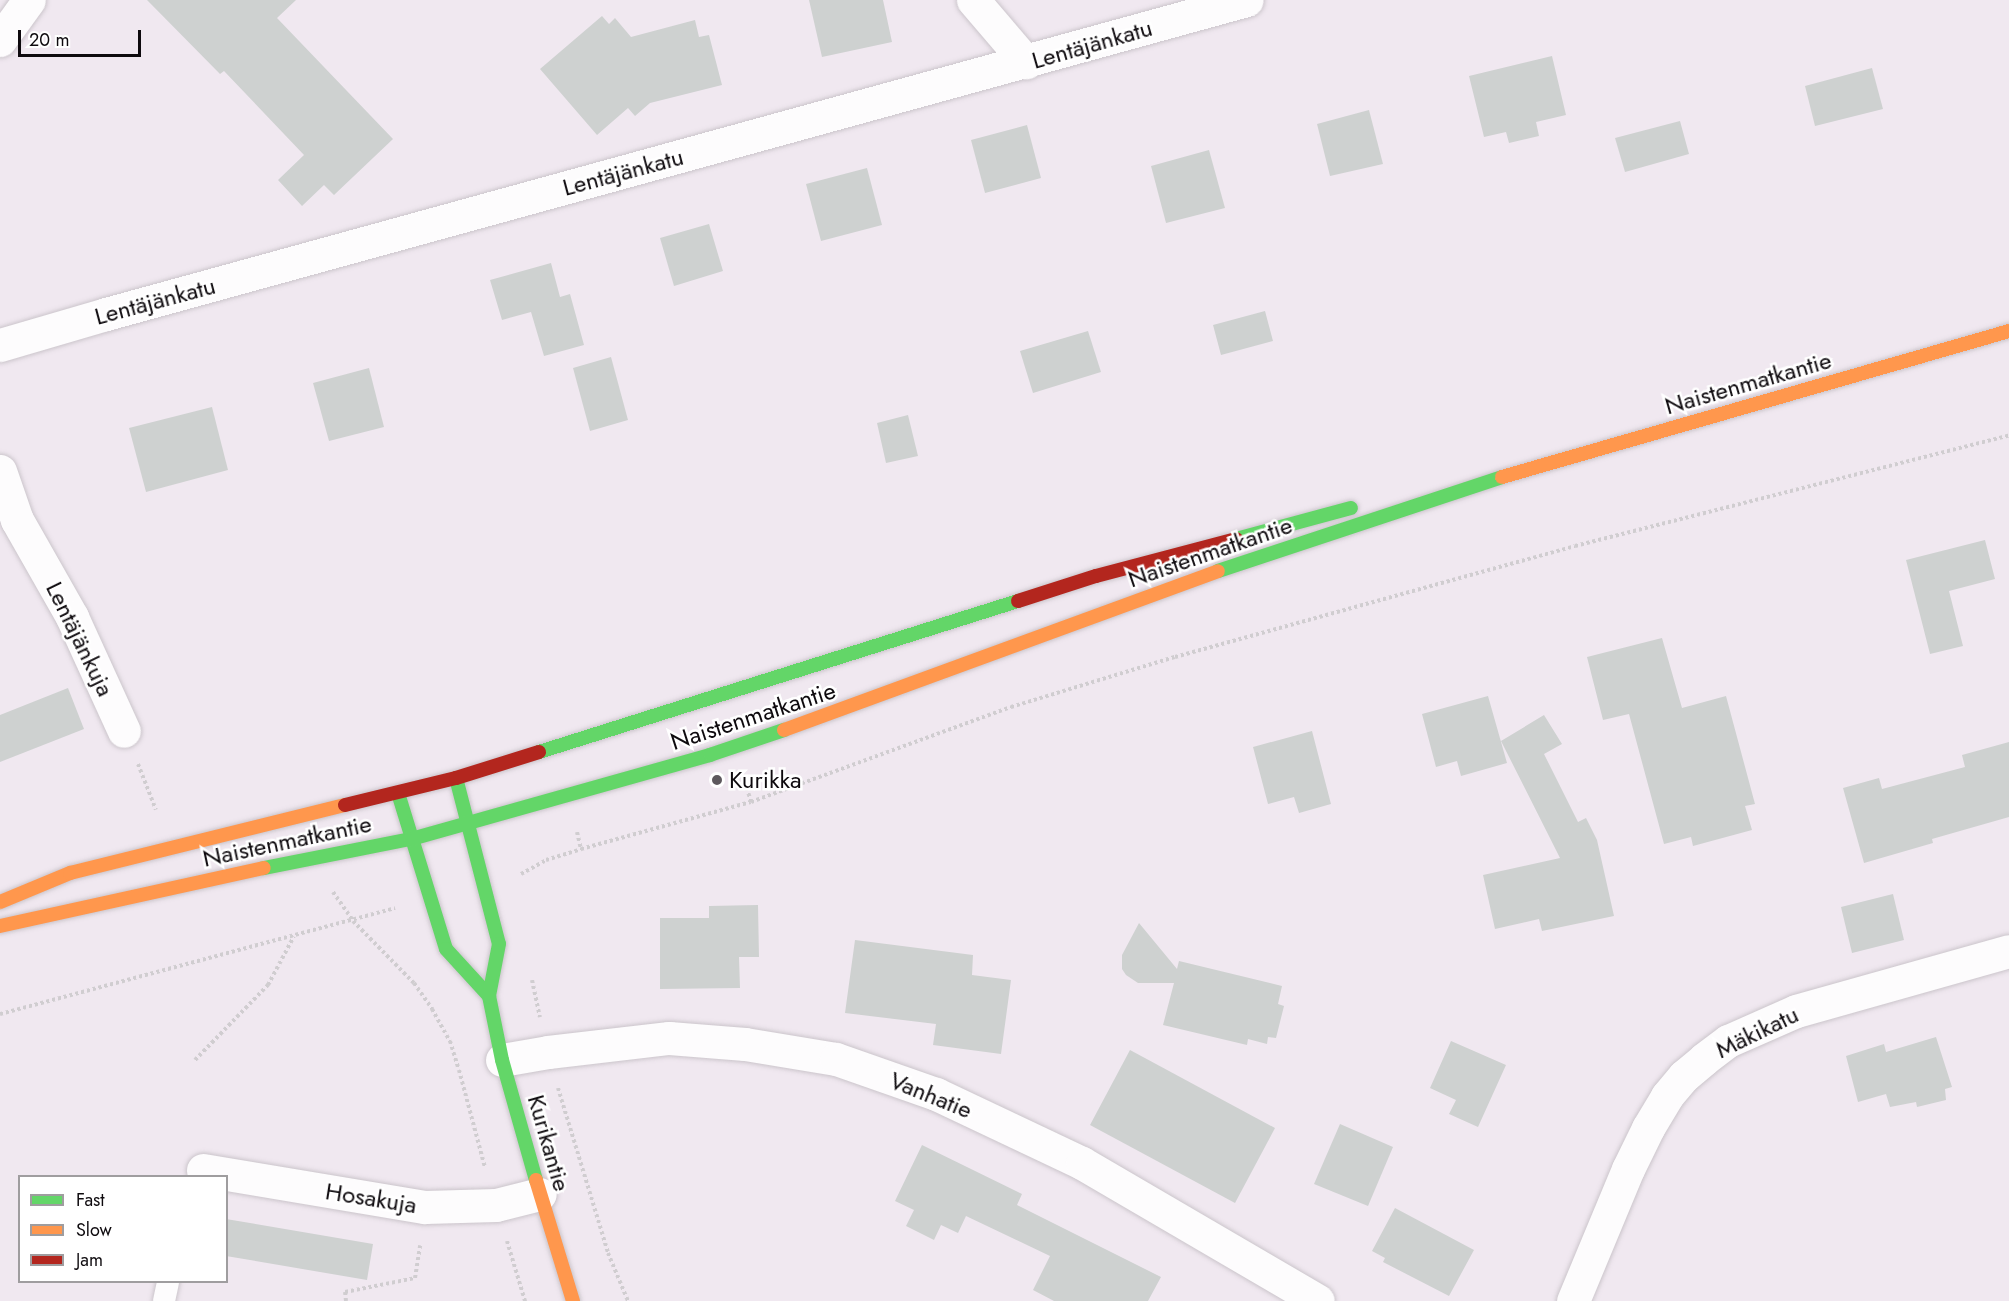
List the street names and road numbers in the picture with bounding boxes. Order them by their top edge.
street label: Lentäjänkatu [1028,13,1156,75]
street label: Lentäjänkatu [559,142,687,202]
street label: Lentäjänkatu [91,271,219,331]
street label: Naistenmatkantie [1661,345,1835,421]
street label: Naistenmatkantie [1124,510,1296,594]
street label: Lentäjänkuja [40,577,120,701]
street label: Naistenmatkantie [667,676,839,756]
street label: Naistenmatkantie [200,809,374,873]
street label: Mäkikatu [1711,1000,1803,1064]
street label: Vanhatie [886,1066,976,1124]
street label: Kurikantie [522,1091,576,1195]
street label: Hosakuja [323,1177,419,1219]

